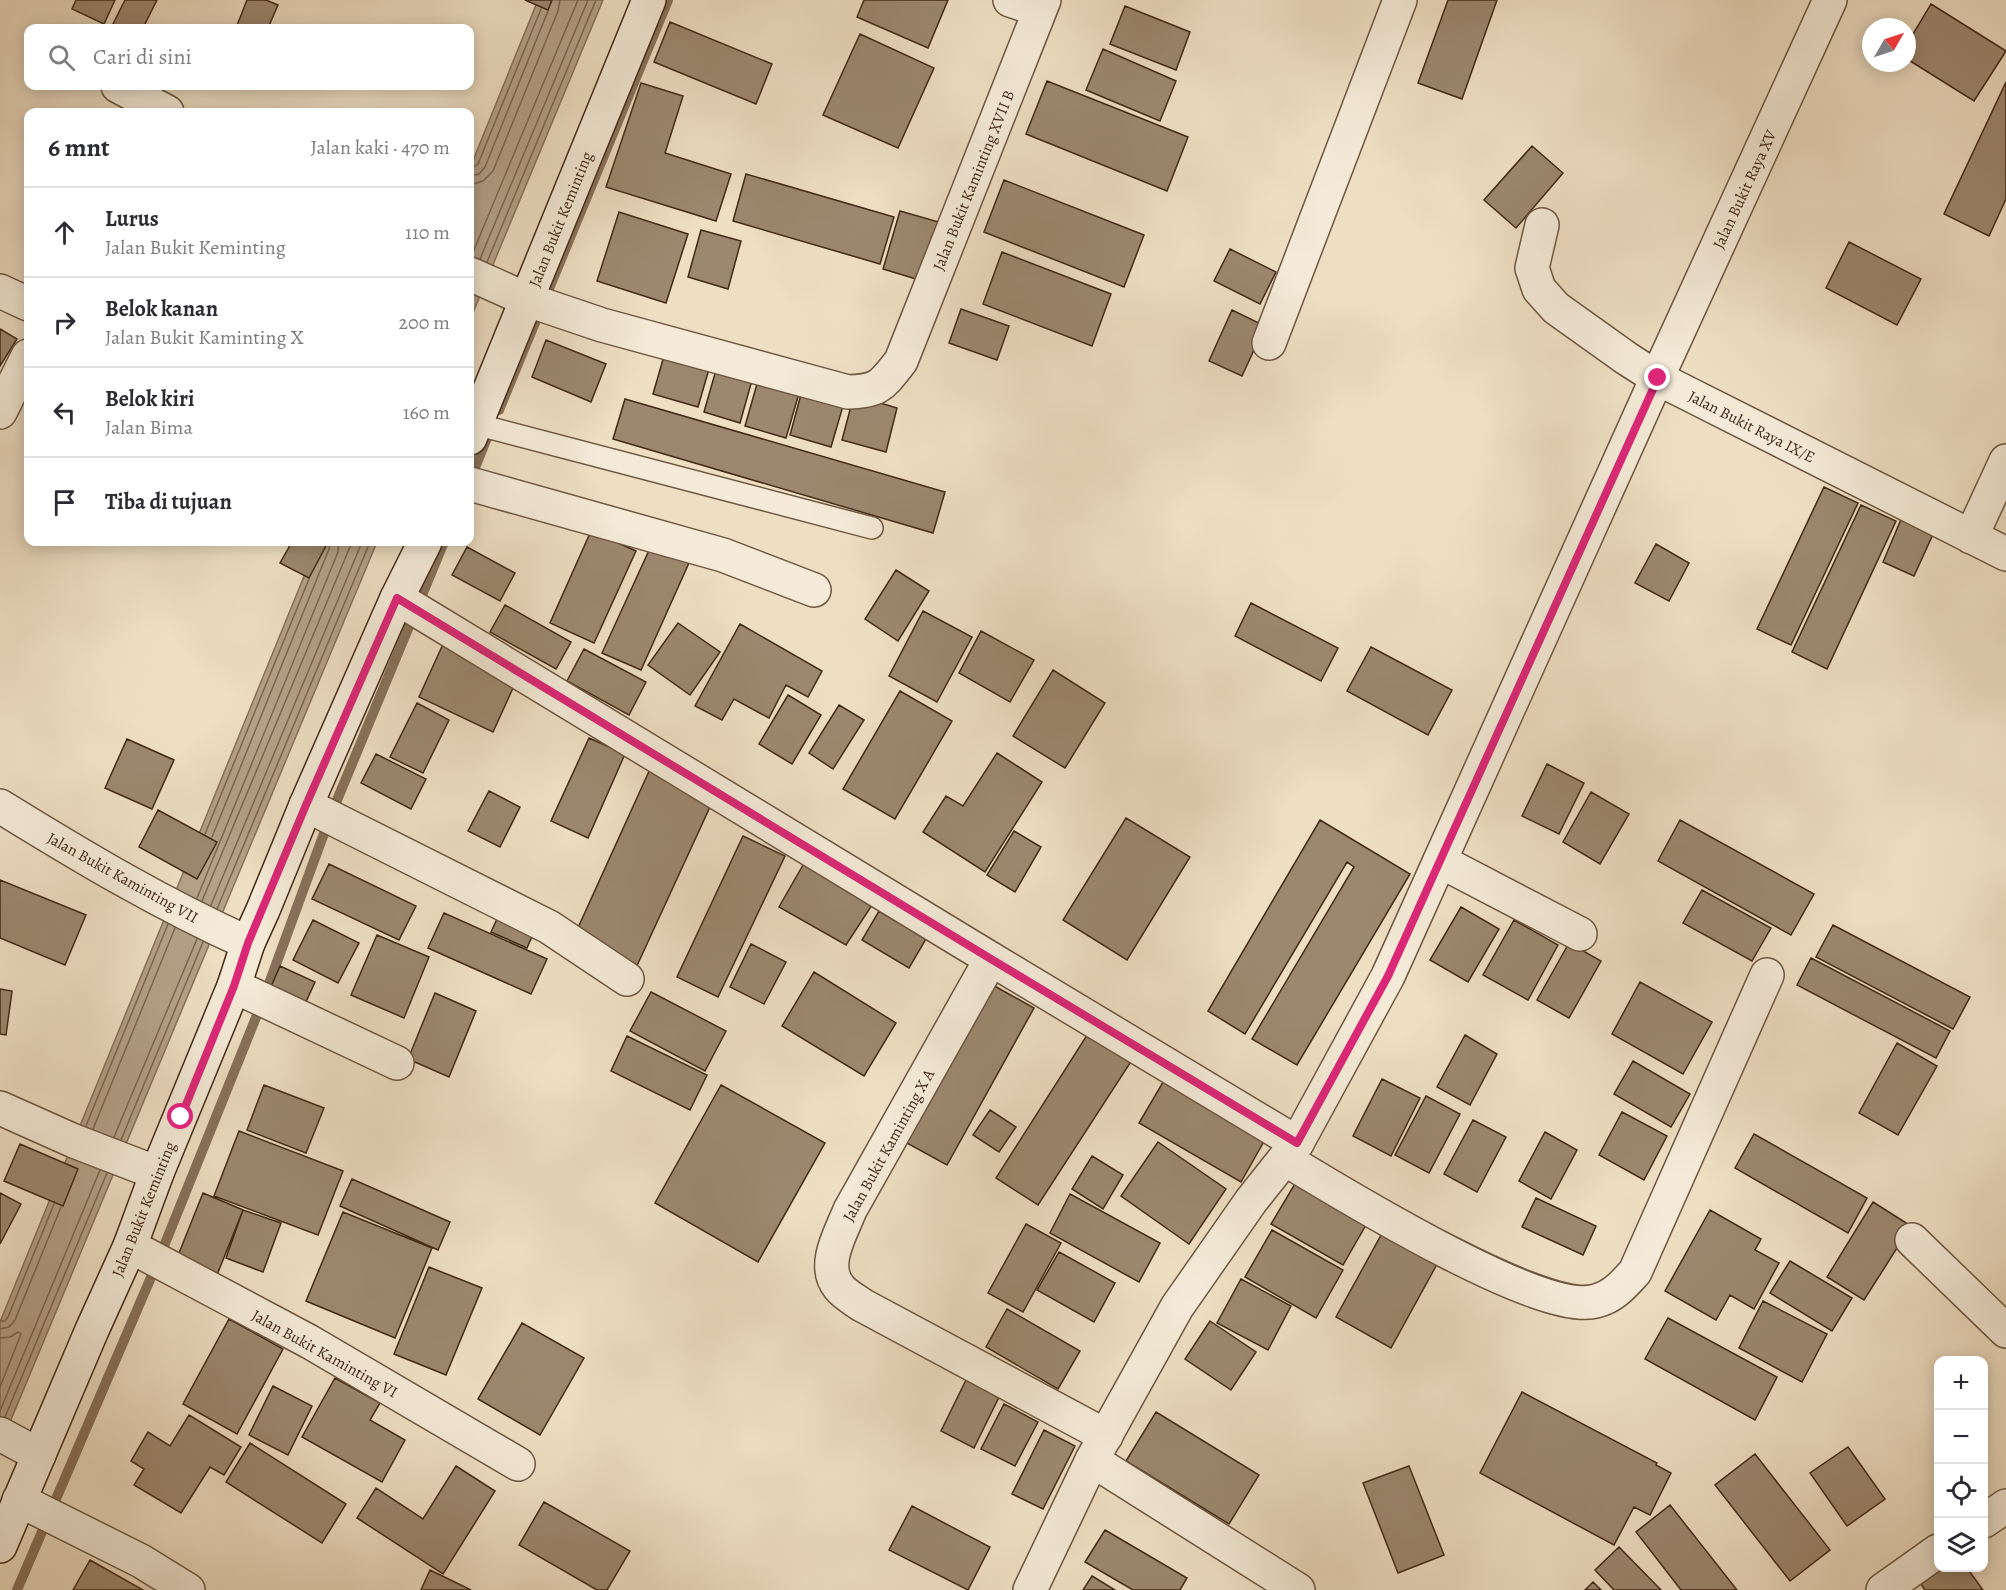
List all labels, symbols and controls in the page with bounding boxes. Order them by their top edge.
north arrow [1862,18,1916,72]
search box [24,24,474,90]
icon: search [45,41,78,74]
text: Cari di sini [93,42,192,72]
street label: Jalan Bukit Kaminting XVII B [928,87,1020,274]
street label: Jalan Bukit Raya XV [1708,126,1782,253]
text: 6 mnt [48,130,110,165]
text: Jalan kaki · 470 m [311,134,450,161]
street label: Jalan Bukit Keminting [524,148,598,290]
text: Lurus [105,204,159,234]
icon: ahead [48,216,81,249]
text: 110 m [405,219,450,246]
text: Jalan Bukit Keminting [105,234,286,261]
text: Belok kanan [105,294,218,324]
icon: right [48,306,81,339]
text: 200 m [399,309,450,336]
text: Jalan Bukit Kaminting X [105,324,304,351]
route end [1644,364,1670,390]
text: Belok kiri [105,384,194,414]
street label: Jalan Bukit Raya IX/E [1684,385,1819,468]
icon: left [48,396,81,429]
text: 160 m [403,399,450,426]
text: Jalan Bima [105,414,193,441]
icon: arrive [48,486,81,519]
text: Tiba di tujuan [105,487,232,517]
street label: Jalan Bukit Kaminting VII [43,827,202,929]
street label: Jalan Bukit Kaminting X A [838,1065,940,1226]
route start [167,1103,193,1129]
street label: Jalan Bukit Keminting [107,1138,181,1280]
street label: Jalan Bukit Kaminting VI [248,1305,401,1403]
map controls [1934,1356,1988,1572]
button: + [1934,1356,1988,1410]
button: − [1934,1410,1988,1464]
button: locate [1934,1464,1988,1518]
button: layers [1934,1518,1988,1572]

